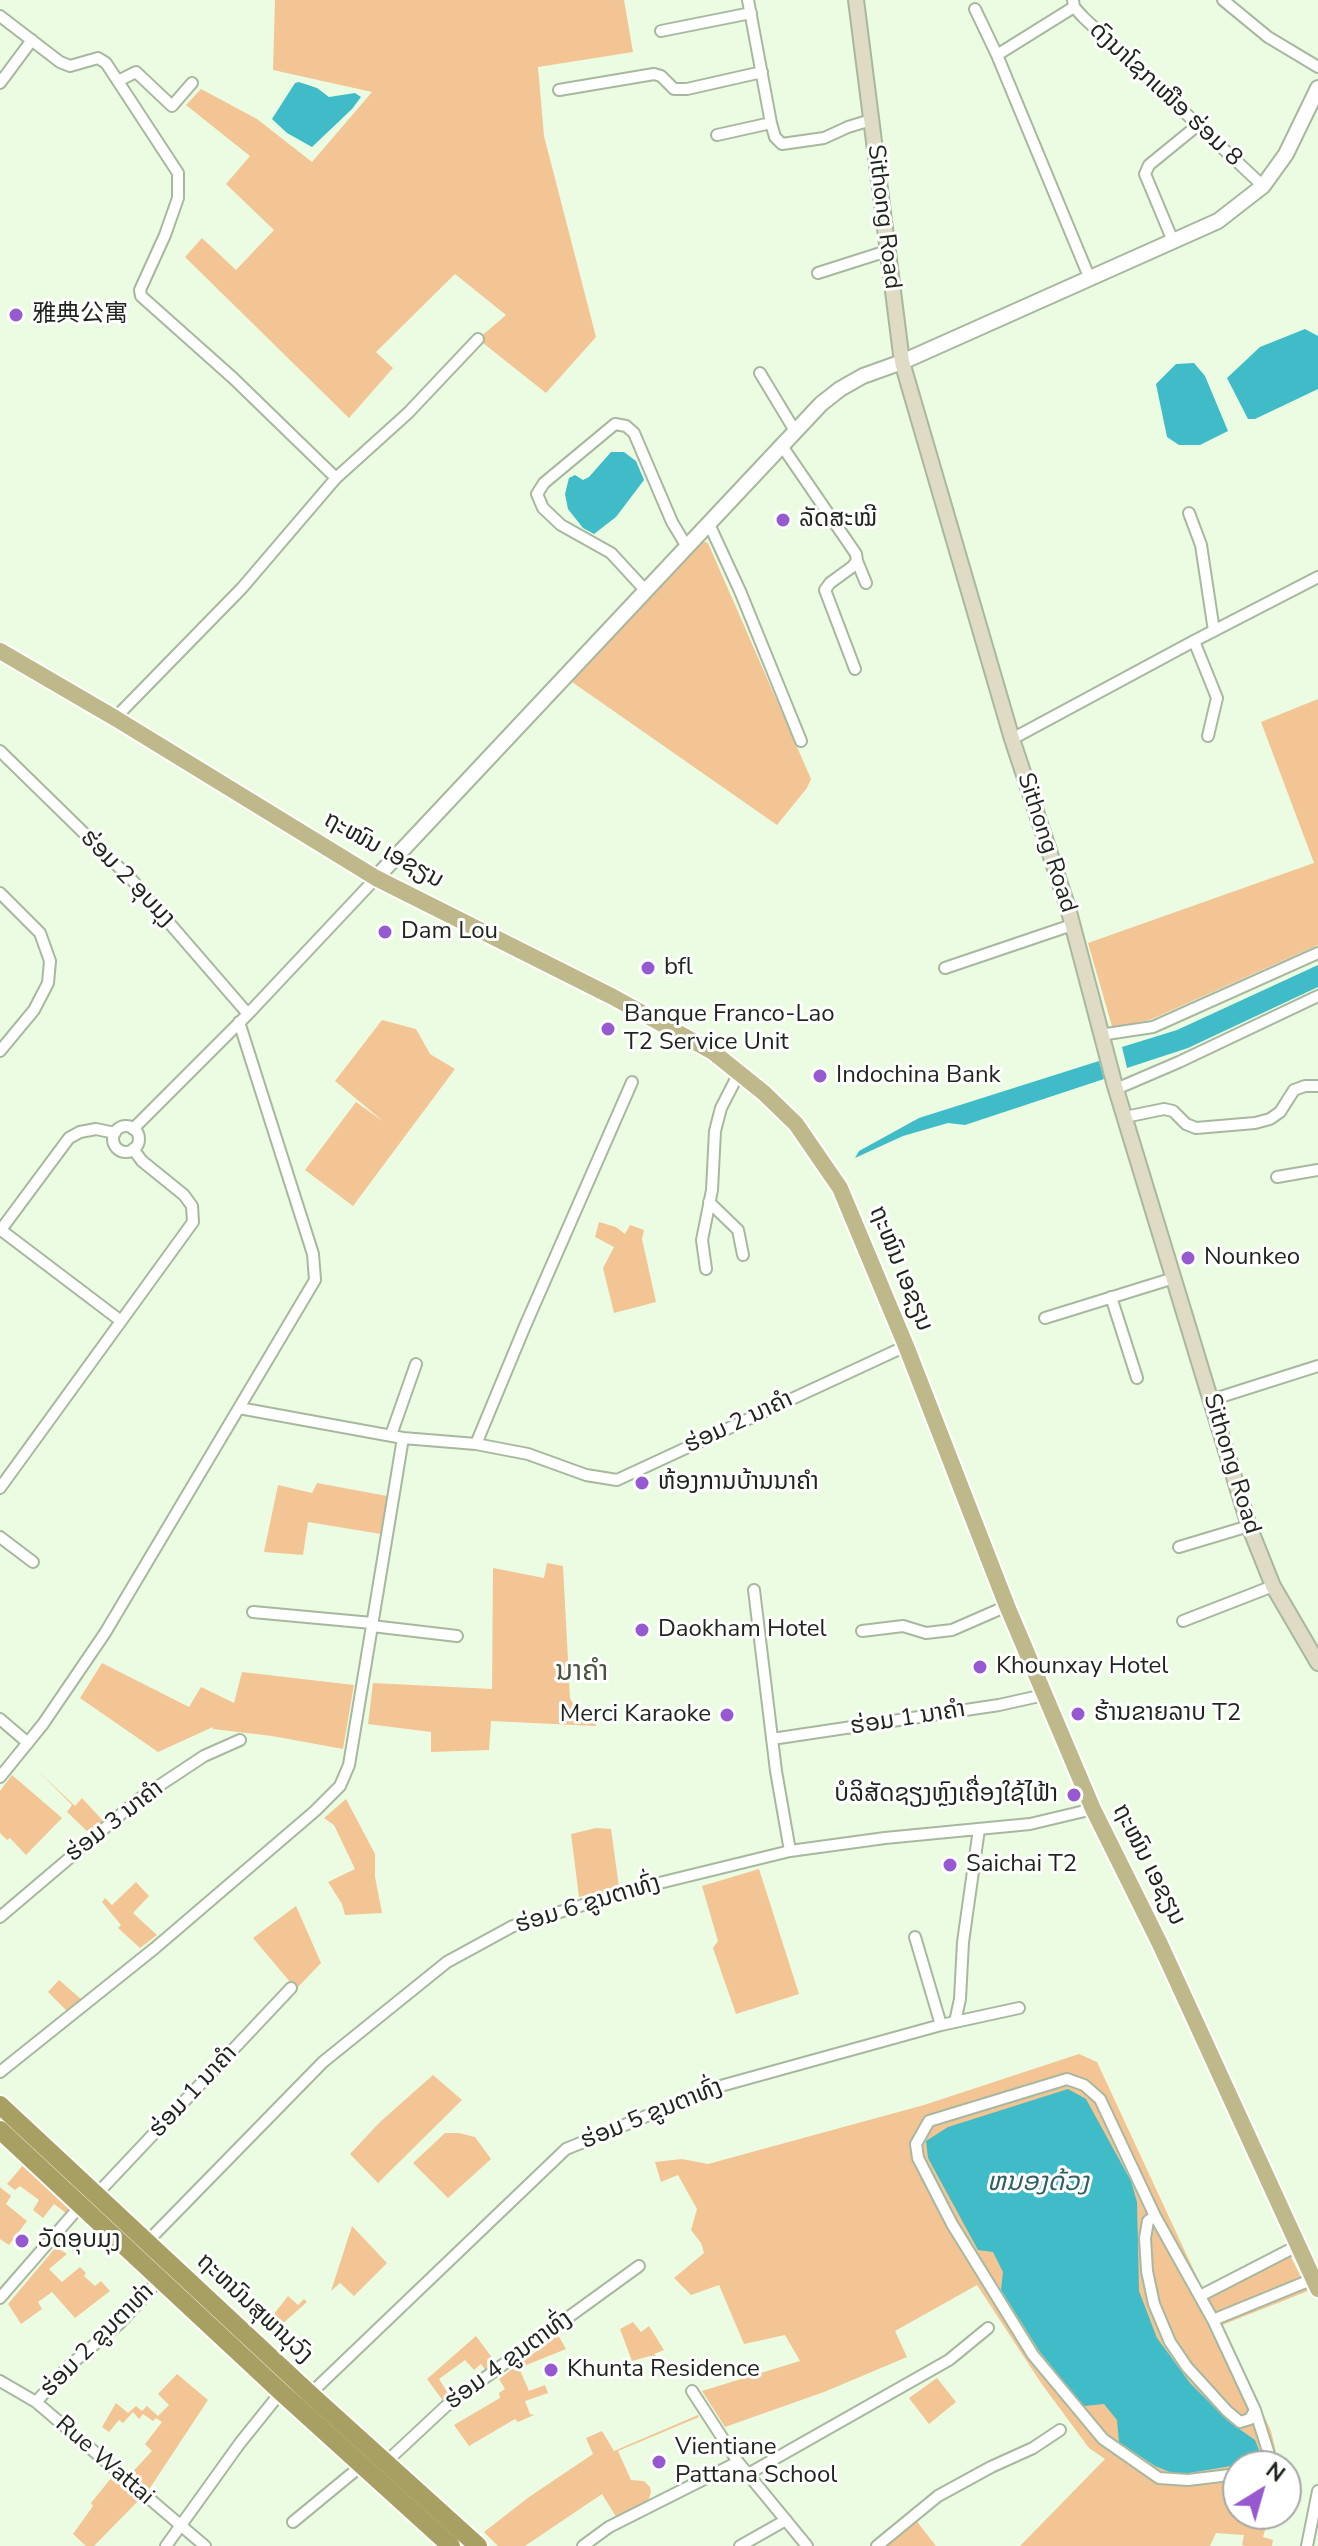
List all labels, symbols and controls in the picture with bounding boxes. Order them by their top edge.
street label: ດົງນາໂຊກເໜືອ ຮ່ອມ 8 [1082,17,1248,173]
street label: Sithong Road [860,143,906,291]
place label: 雅典公寓 [32,301,128,329]
marker: 雅典公寓 [7,306,25,324]
place label: ລັດສະໝີ [799,506,877,534]
marker: ລັດສະໝີ [774,511,792,529]
street label: Sithong Road [1010,769,1082,917]
street label: ຖະໜົນ ເອຊຽນ [318,806,448,896]
street label: ຮ່ອມ 2 ອຸບມຸງ [73,824,181,934]
place label: Dam Lou [401,918,498,946]
marker: Dam Lou [376,923,394,941]
place label: bfl [664,954,693,982]
marker: bfl [639,959,657,977]
place label: Banque Franco-Lao T2 Service Unit [624,1001,835,1057]
marker: Banque Franco-Lao T2 Service Unit [599,1020,617,1038]
place label: Indochina Bank [836,1062,1001,1090]
marker: Indochina Bank [811,1067,829,1085]
street label: ຖະໜົນ ເອຊຽນ [862,1202,938,1336]
place label: Nounkeo [1204,1244,1300,1272]
marker: Nounkeo [1179,1249,1197,1267]
street label: ຮ່ອມ 2 ນາຄຳ [680,1385,798,1461]
street label: Sithong Road [1196,1390,1266,1538]
place label: ຫ້ອງການບ້ານນາຄໍາ [658,1469,819,1497]
marker: ຫ້ອງການບ້ານນາຄໍາ [633,1474,651,1492]
place label: Daokham Hotel [658,1616,827,1644]
marker: Daokham Hotel [633,1621,651,1639]
place label: Khounxay Hotel [996,1653,1168,1681]
district label: ນາຄຳ [556,1656,608,1690]
marker: Khounxay Hotel [971,1658,989,1676]
street label: ຮ່ອມ 1 ນາຄຳ [848,1696,968,1742]
place label: ຮ້ານຂາຍລາບ T2 [1094,1700,1241,1728]
place label: Merci Karaoke [560,1701,711,1729]
marker: ຮ້ານຂາຍລາບ T2 [1069,1705,1087,1723]
marker: Merci Karaoke [718,1706,736,1724]
street label: ຮ່ອມ 3 ນາຄຳ [60,1775,170,1869]
place label: ບໍລິສັດຊຽງຫຼົງເຄື່ອງໃຊ້ໄຟ້າ [834,1781,1058,1809]
marker: ບໍລິສັດຊຽງຫຼົງເຄື່ອງໃຊ້ໄຟ້າ [1065,1786,1083,1804]
street label: ຖະໜົນ ເອຊຽນ [1105,1799,1191,1931]
place label: Saichai T2 [966,1851,1077,1879]
marker: Saichai T2 [941,1856,959,1874]
street label: ຮ່ອມ 6 ຂູນຕາທົ່ງ [512,1869,664,1941]
street label: ຮ່ອມ 1 ນາຄຳ [144,2040,244,2144]
street label: ຮ່ອມ 5 ຂູນຕາທົ່ງ [577,2074,727,2156]
water label: ຫນອງດ້ວງ [987,2168,1089,2200]
place label: ວັດອຸບມຸງ [38,2227,121,2255]
marker: ວັດອຸບມຸງ [13,2232,31,2250]
street label: ຖະຫນົນສຸພານຸວົງ [190,2248,318,2370]
street label: ຮ່ອມ 2 ຂູນຕາທ່າ [35,2278,161,2404]
street label: ຮ່ອມ 4 ຂູນຕາທົ່ງ [440,2305,578,2417]
place label: Khunta Residence [567,2356,760,2384]
marker: Khunta Residence [542,2361,560,2379]
street label: Rue Wattai [49,2410,159,2512]
place label: Vientiane Pattana School [675,2434,837,2490]
north arrow [1222,2450,1302,2530]
marker: Vientiane Pattana School [650,2453,668,2471]
text: N [1260,2455,1291,2489]

